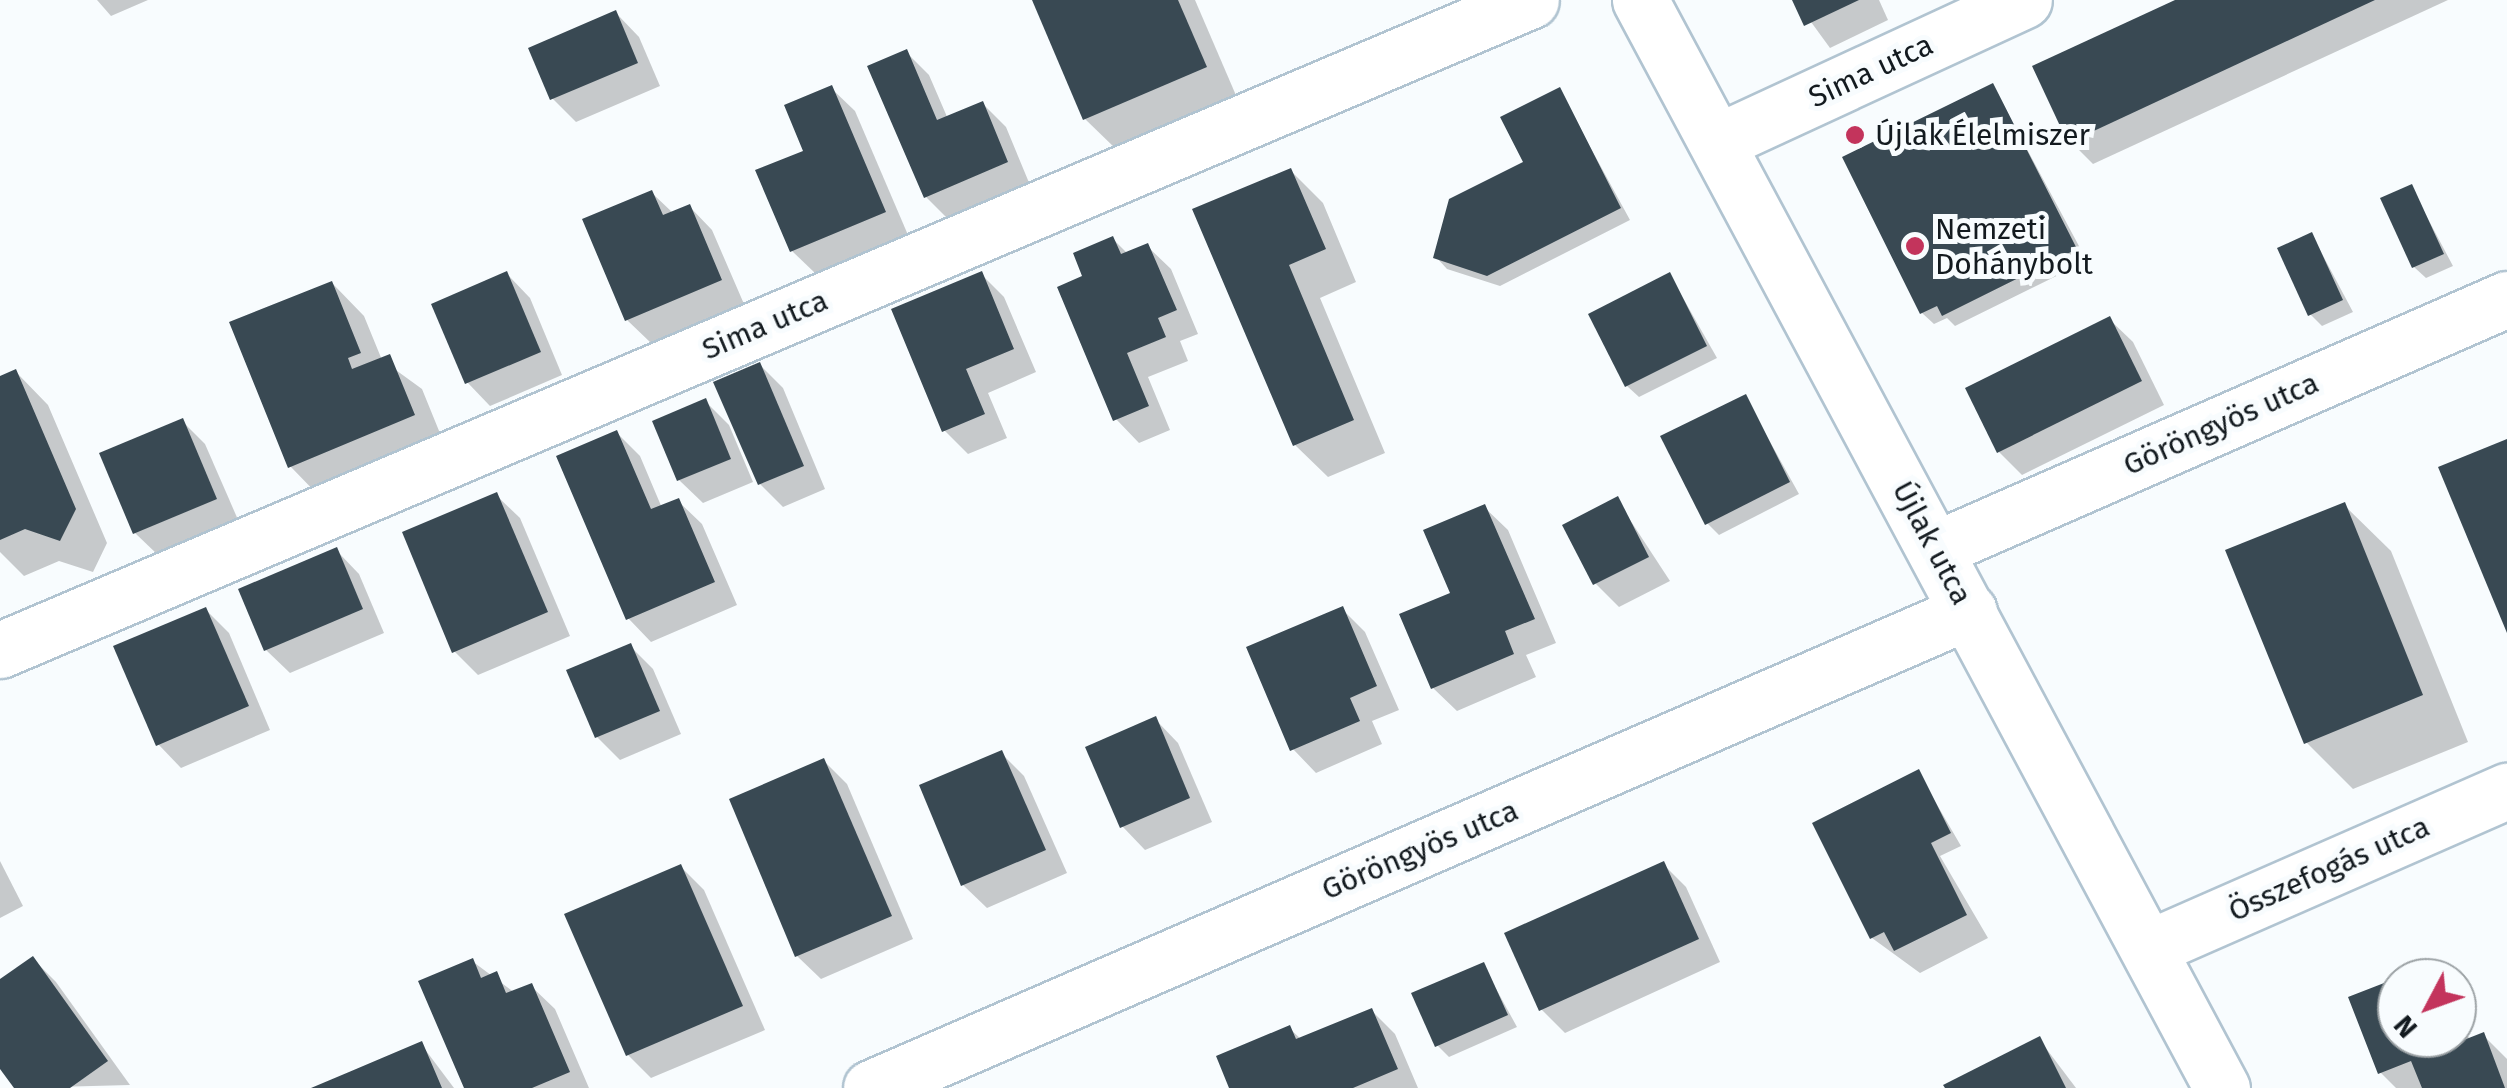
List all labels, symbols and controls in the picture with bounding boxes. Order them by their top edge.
street label: Sima utca [1803,27,1939,115]
place label: Újlak Élelmiszer [1875,117,2090,153]
marker: Újlak Élelmiszer [1844,124,1866,146]
place label: Nemzeti Dohánybolt [1935,211,2093,282]
marker: Nemzeti Dohánybolt [1904,235,1926,257]
street label: Sima utca [697,282,833,368]
street label: Göröngyös utca [2118,365,2324,483]
street label: Újlak utca [1884,475,1980,611]
street label: Göröngyös utca [1316,792,1524,908]
street label: Összefogás utca [2223,809,2435,929]
north arrow [2377,958,2477,1058]
text: N [2387,1009,2424,1045]

